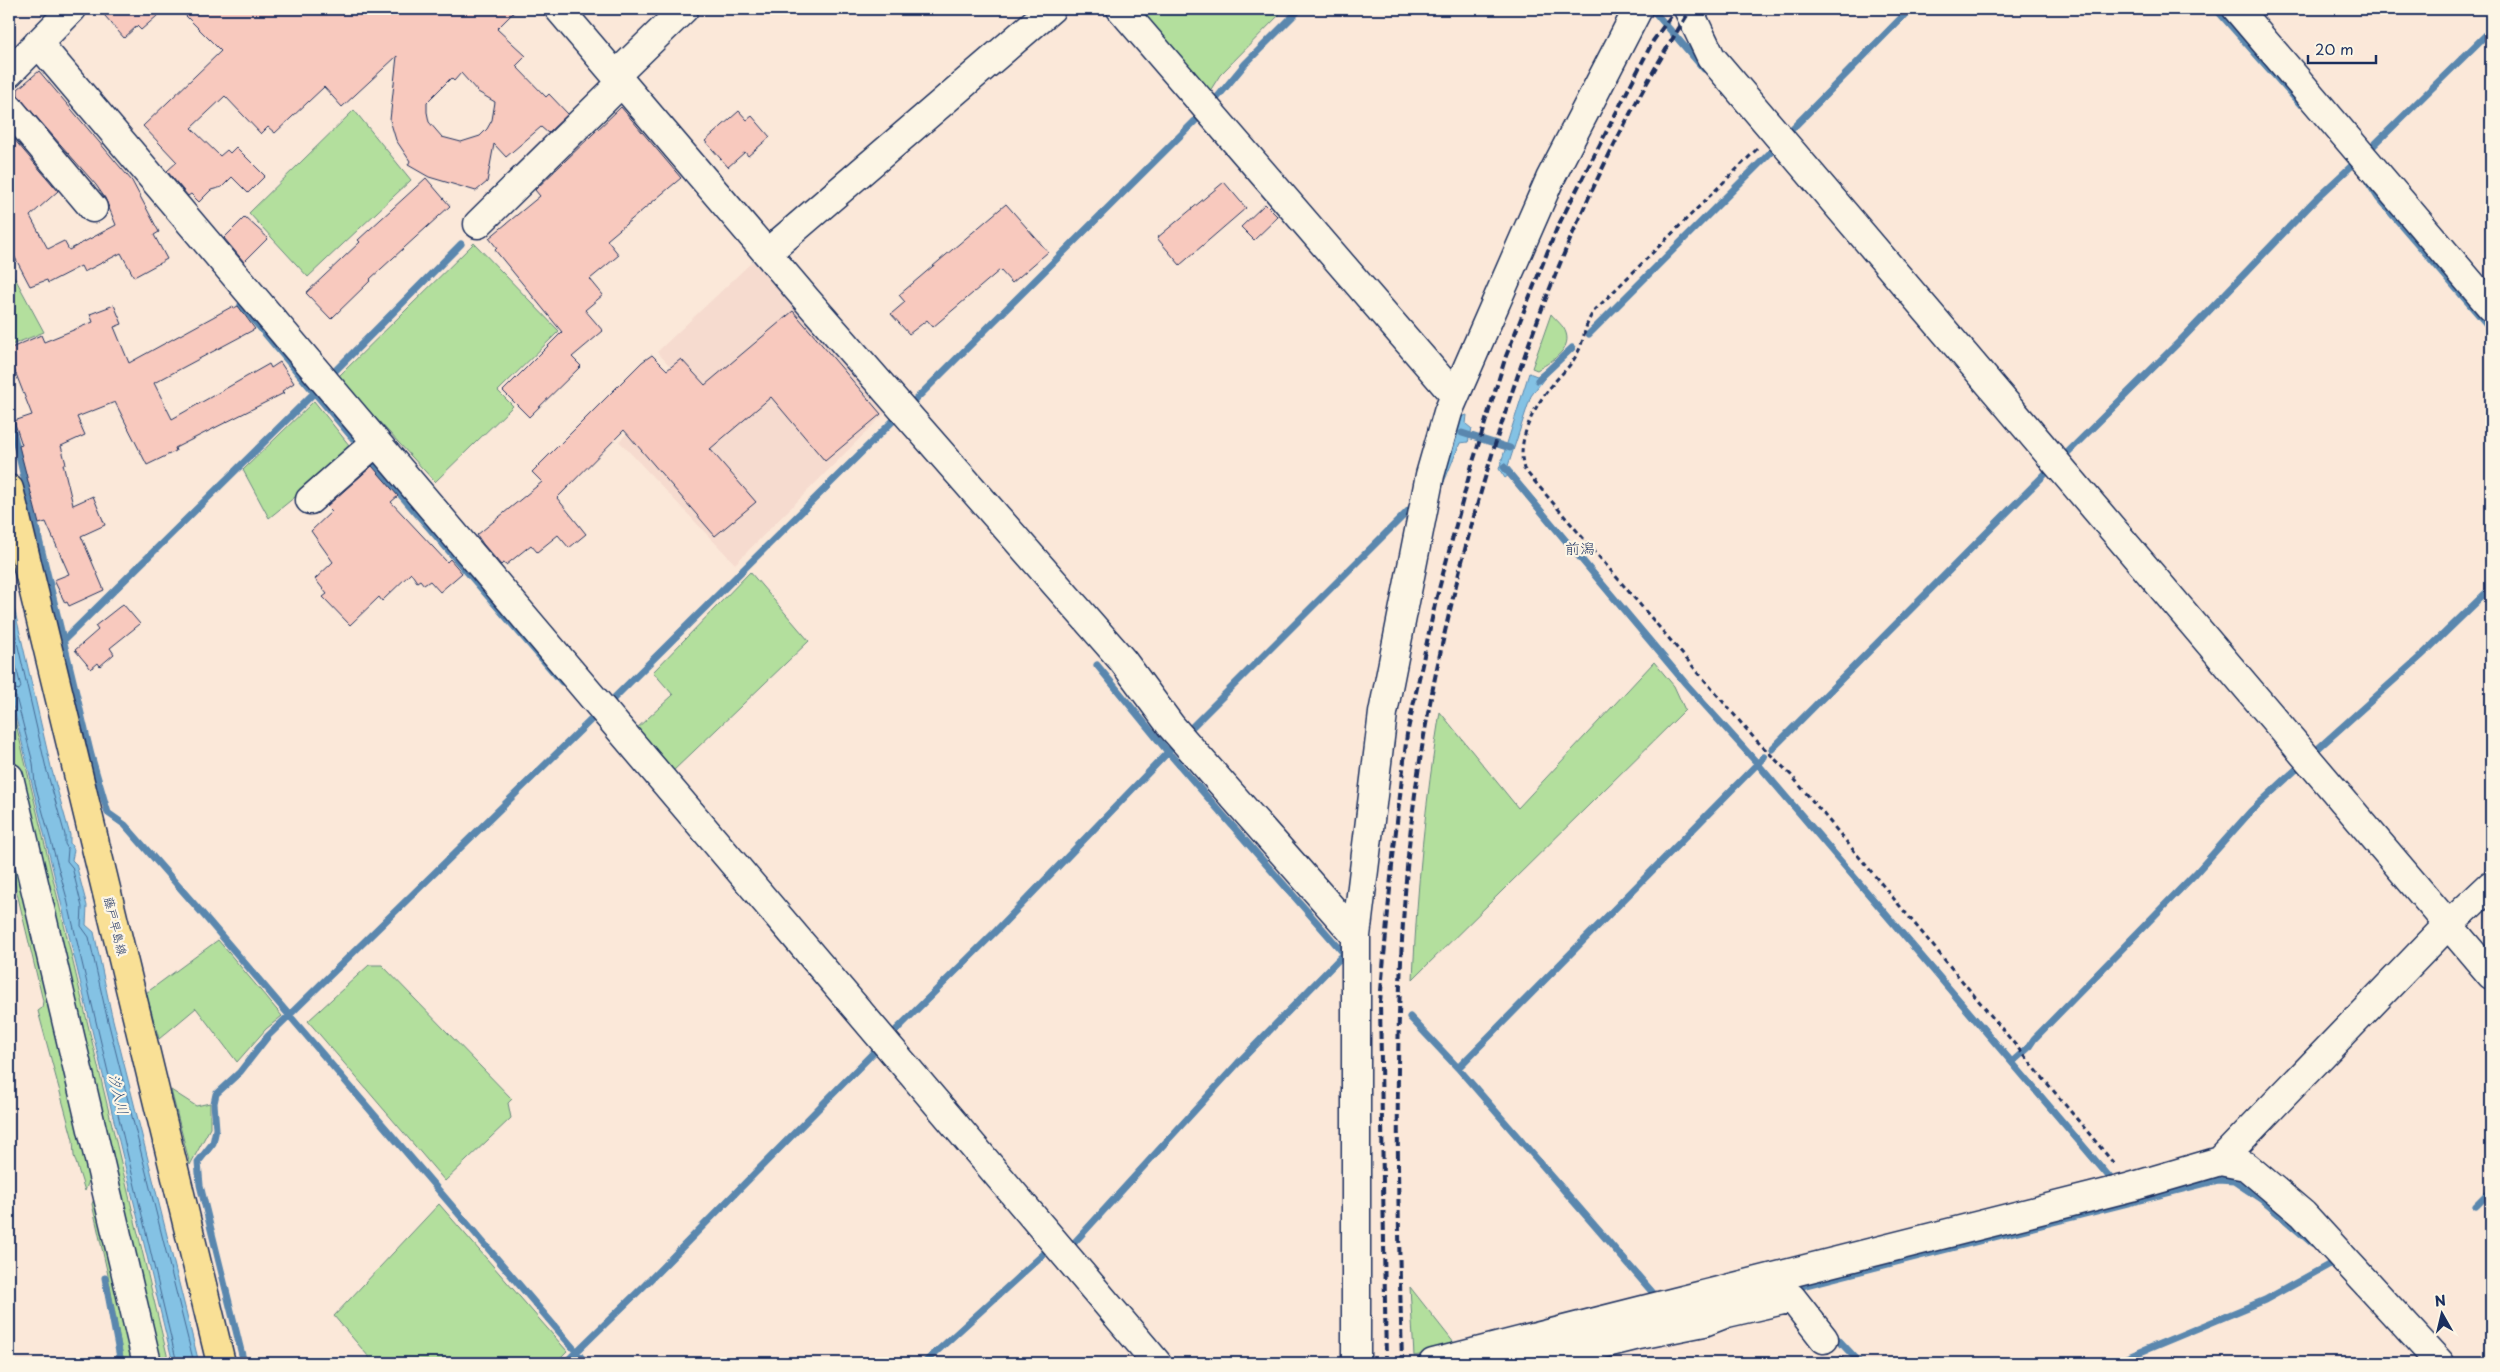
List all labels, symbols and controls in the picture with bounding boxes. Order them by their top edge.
scale bar [2308,32,2375,64]
text: 20 m [2315,37,2354,60]
district label: 前潟 [1565,536,1595,559]
street label: 藤戸早島線 [100,895,132,957]
water label: 汐入川 [104,1071,134,1117]
text: N [2433,1289,2447,1312]
north arrow [2418,1290,2468,1340]

